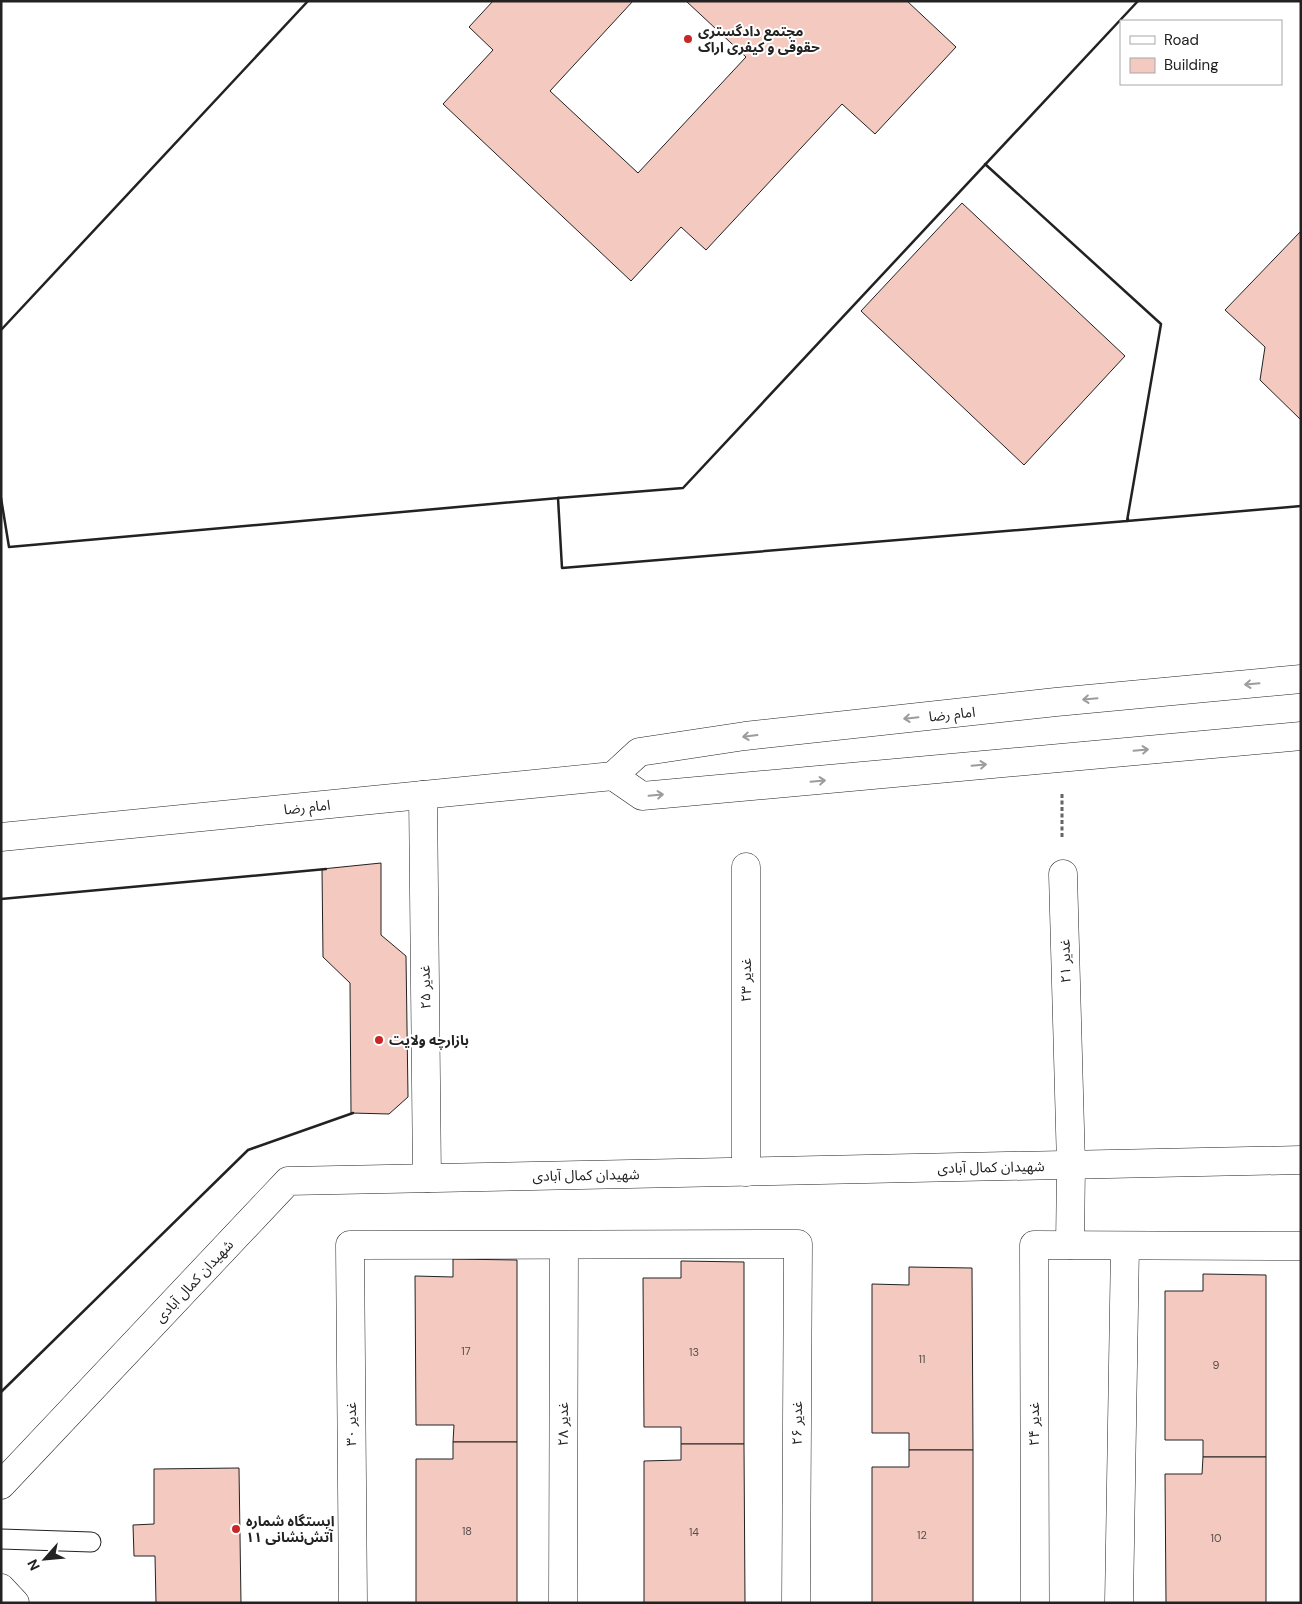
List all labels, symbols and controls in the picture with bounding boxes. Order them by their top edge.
legend [1120,20,1282,85]
place label: مجتمع دادگستری حقوقی و کیفری اراک [698,22,820,56]
text: Road [1164,30,1199,50]
marker: مجتمع دادگستری حقوقی و کیفری اراک [682,33,694,45]
text: Building [1164,55,1219,75]
one-way arrow [1244,679,1260,689]
one-way arrow [1083,694,1099,704]
street label: امام رضا [928,703,976,727]
one-way arrow [904,713,920,723]
one-way arrow [742,731,758,741]
one-way arrow [1133,746,1149,755]
one-way arrow [971,761,987,770]
one-way arrow [809,776,825,786]
one-way arrow [647,790,663,800]
street label: امام رضا [283,796,331,820]
street label: غدیر ۲۱ [1056,939,1074,983]
street label: غدیر ۲۳ [737,958,755,1002]
street label: غدیر ۲۵ [416,965,434,1009]
place label: بازارچه ولایت [389,1031,469,1050]
marker: بازارچه ولایت [373,1034,385,1046]
street label: شهیدان کمال آبادی [937,1157,1045,1177]
street label: شهیدان کمال آبادی [532,1165,640,1185]
street label: شهیدان کمال آبادی [151,1236,237,1326]
house number: 17 [461,1344,471,1358]
house number: 13 [689,1345,699,1359]
house number: 11 [919,1352,925,1366]
house number: 9 [1213,1358,1220,1372]
street label: غدیر ۲۶ [788,1401,806,1445]
street label: غدیر ۳۰ [342,1402,360,1446]
street label: غدیر ۲۸ [554,1402,572,1446]
street label: غدیر ۲۴ [1025,1402,1043,1446]
place label: ایستگاه شماره ۱۱ آتش‌نشانی [246,1512,335,1546]
marker: ایستگاه شماره ۱۱ آتش‌نشانی [230,1523,242,1535]
house number: 18 [462,1524,472,1538]
house number: 14 [689,1525,699,1539]
house number: 12 [917,1528,927,1542]
house number: 10 [1211,1531,1221,1545]
north arrow [20,1534,70,1584]
text: N [23,1556,44,1574]

